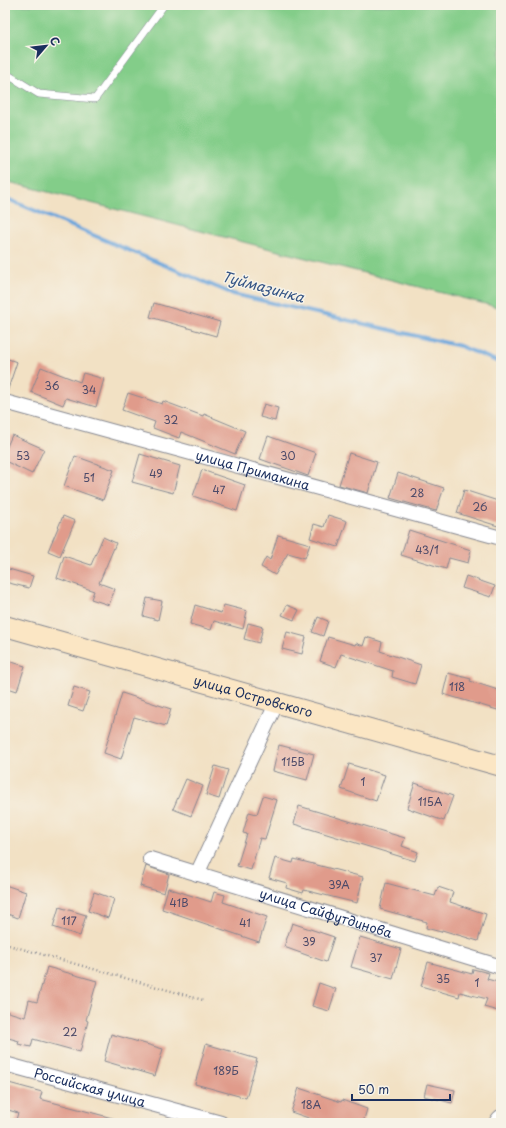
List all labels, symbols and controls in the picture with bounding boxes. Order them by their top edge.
north arrow [26,26,66,66]
text: С [46,33,65,49]
water label: Туймазинка [220,265,308,308]
house number: 36 [45,377,60,394]
house number: 34 [82,381,96,398]
house number: 32 [164,411,179,428]
street label: улица Примакина [194,445,313,494]
house number: 53 [16,447,30,464]
house number: 30 [280,447,296,464]
house number: 49 [149,465,163,482]
house number: 51 [83,469,95,486]
house number: 47 [213,481,226,498]
house number: 28 [410,484,424,501]
house number: 26 [472,498,488,515]
house number: 43/1 [415,541,439,558]
street label: улица Островского [192,670,315,721]
house number: 118 [449,678,465,695]
house number: 115В [281,753,305,770]
house number: 1 [361,773,366,790]
house number: 115А [418,793,443,810]
house number: 39А [328,876,350,893]
street label: улица Сайфутдинова [257,883,396,942]
house number: 41В [170,894,188,911]
house number: 117 [61,912,77,929]
house number: 41 [239,914,251,931]
house number: 39 [302,933,316,950]
house number: 37 [370,949,383,966]
house number: 35 [436,970,450,987]
house number: 1 [475,974,480,991]
house number: 22 [63,1023,77,1040]
street label: Российская улица [32,1062,149,1111]
house number: 189Б [213,1062,239,1079]
scale bar [352,1076,450,1102]
text: 50 m [358,1080,389,1098]
house number: 18А [301,1096,322,1113]

